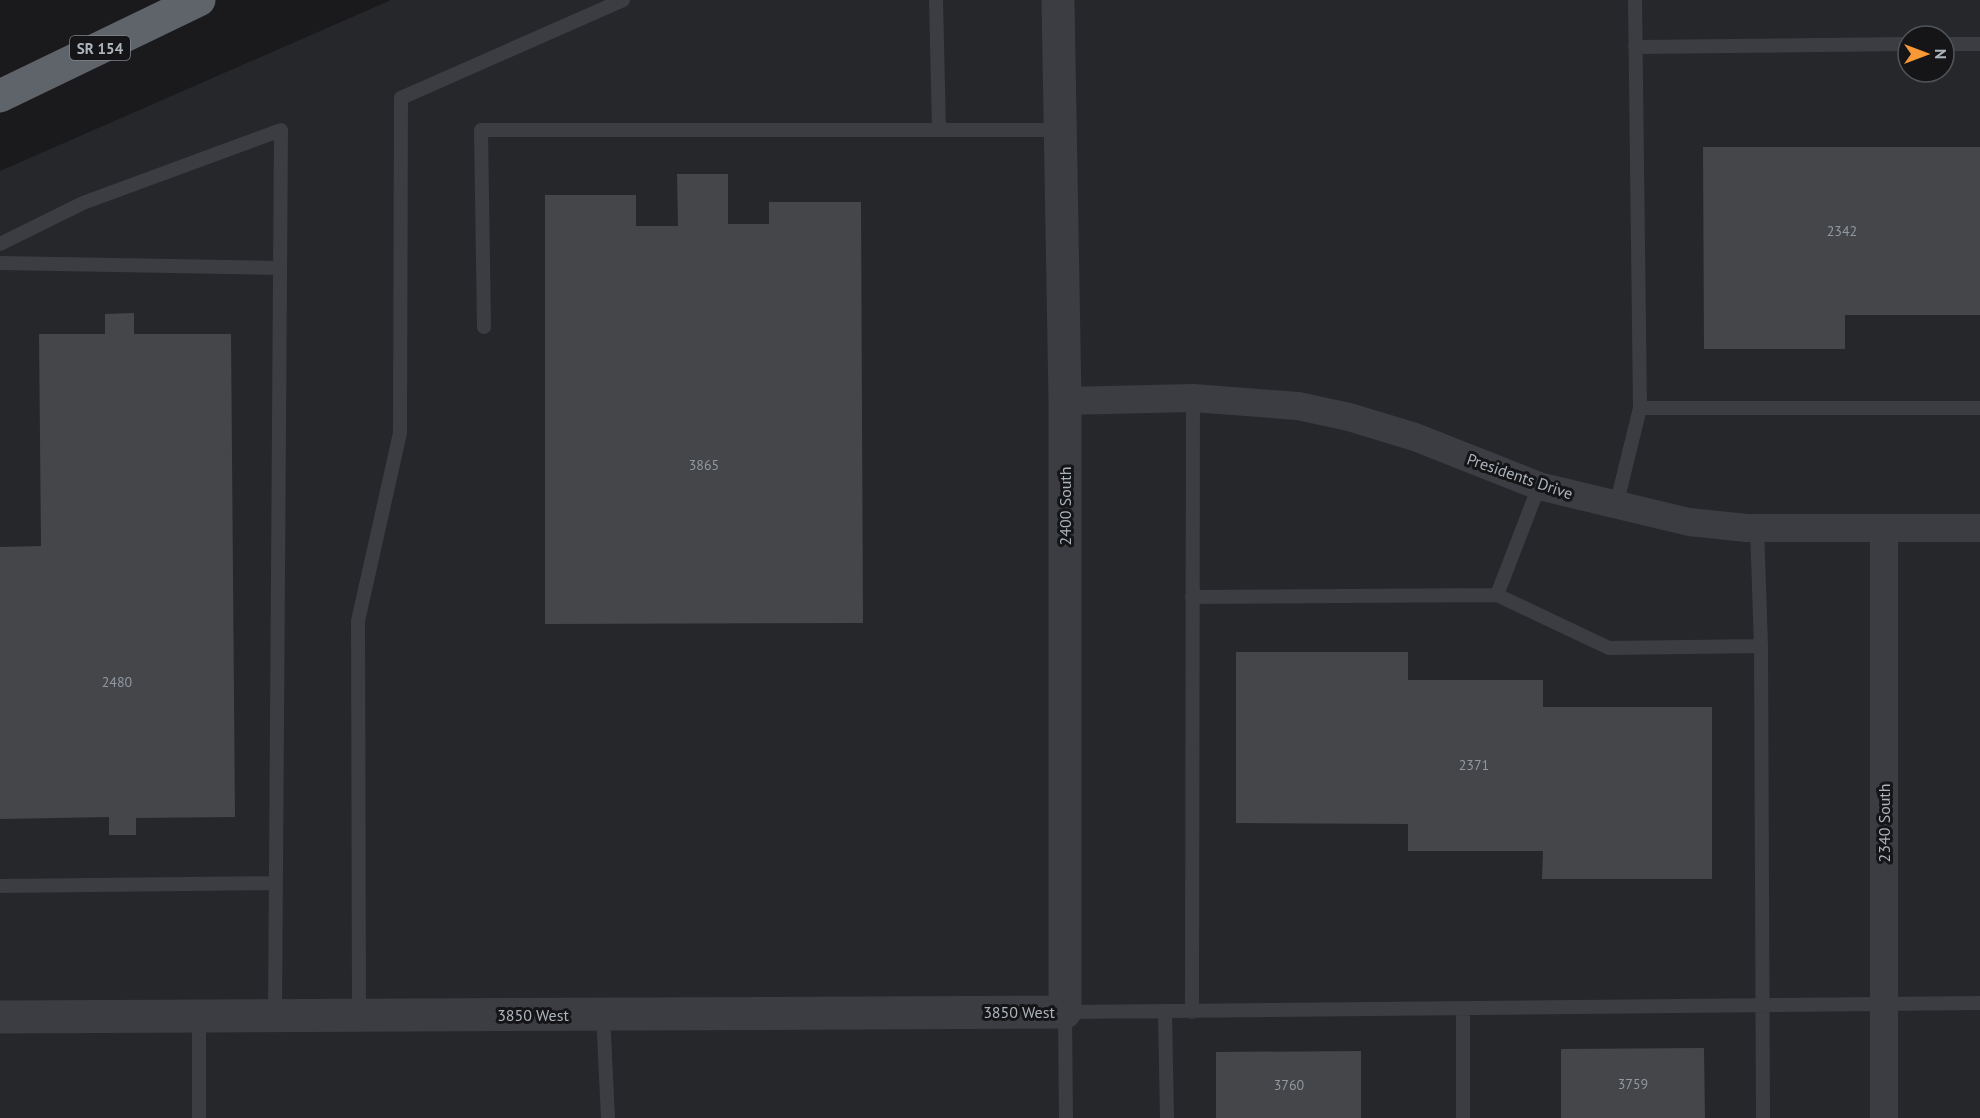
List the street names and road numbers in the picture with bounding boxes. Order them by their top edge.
road number: SR 154 [70,36,130,60]
street label: Presidents Drive [1464,449,1576,503]
street label: 2400 South [1055,466,1075,546]
street label: 2340 South [1874,783,1894,863]
street label: 3850 West [983,1002,1055,1022]
street label: 3850 West [497,1005,569,1025]

